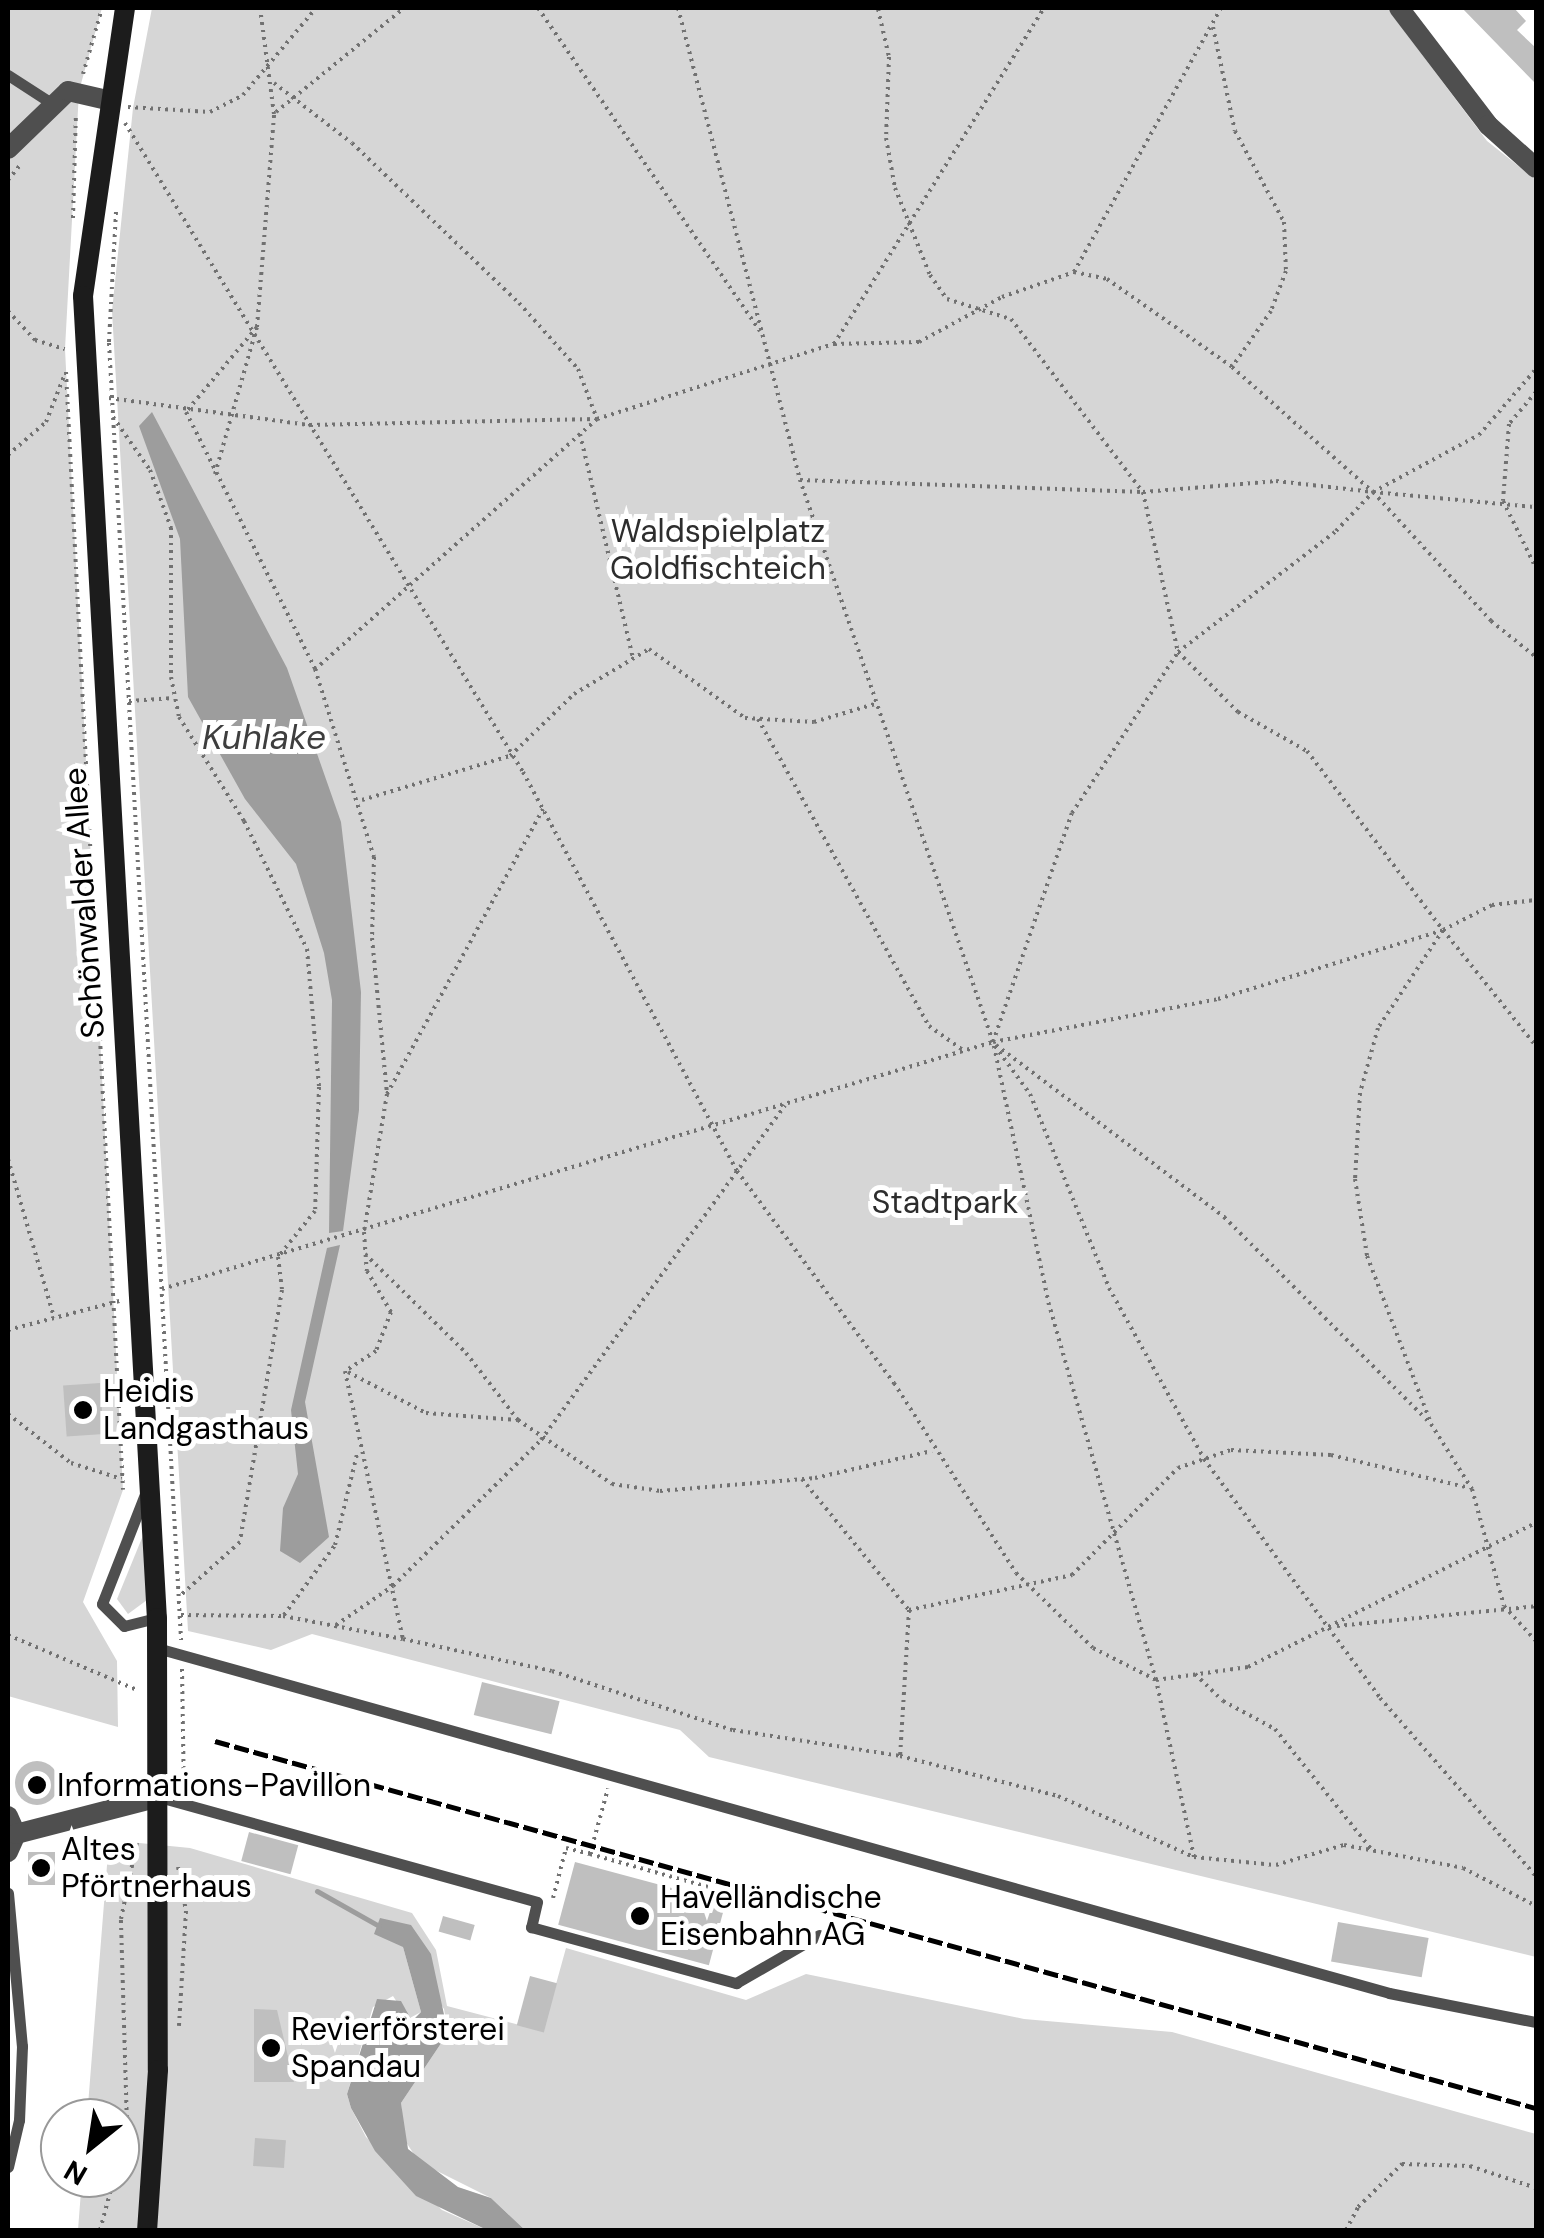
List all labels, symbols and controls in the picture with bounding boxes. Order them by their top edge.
park label: Waldspielplatz Goldfischteich [610,513,826,588]
water label: Kuhlake [202,716,326,758]
street label: Schönwalder Allee [55,766,113,1040]
park label: Stadtpark [872,1183,1018,1221]
place label: Heidis Landgasthaus [103,1373,309,1448]
marker: Heidis Landgasthaus [72,1399,94,1421]
place label: Informations-Pavillon [57,1766,371,1804]
marker: Informations-Pavillon [26,1774,48,1796]
place label: Altes Pförtnerhaus [61,1831,252,1906]
marker: Altes Pförtnerhaus [30,1857,52,1879]
place label: Havelländische Eisenbahn AG [660,1879,882,1954]
marker: Havelländische Eisenbahn AG [629,1905,651,1927]
place label: Revierförsterei Spandau [291,2011,505,2086]
marker: Revierförsterei Spandau [260,2037,282,2059]
north arrow [40,2098,140,2198]
text: N [58,2152,94,2194]

